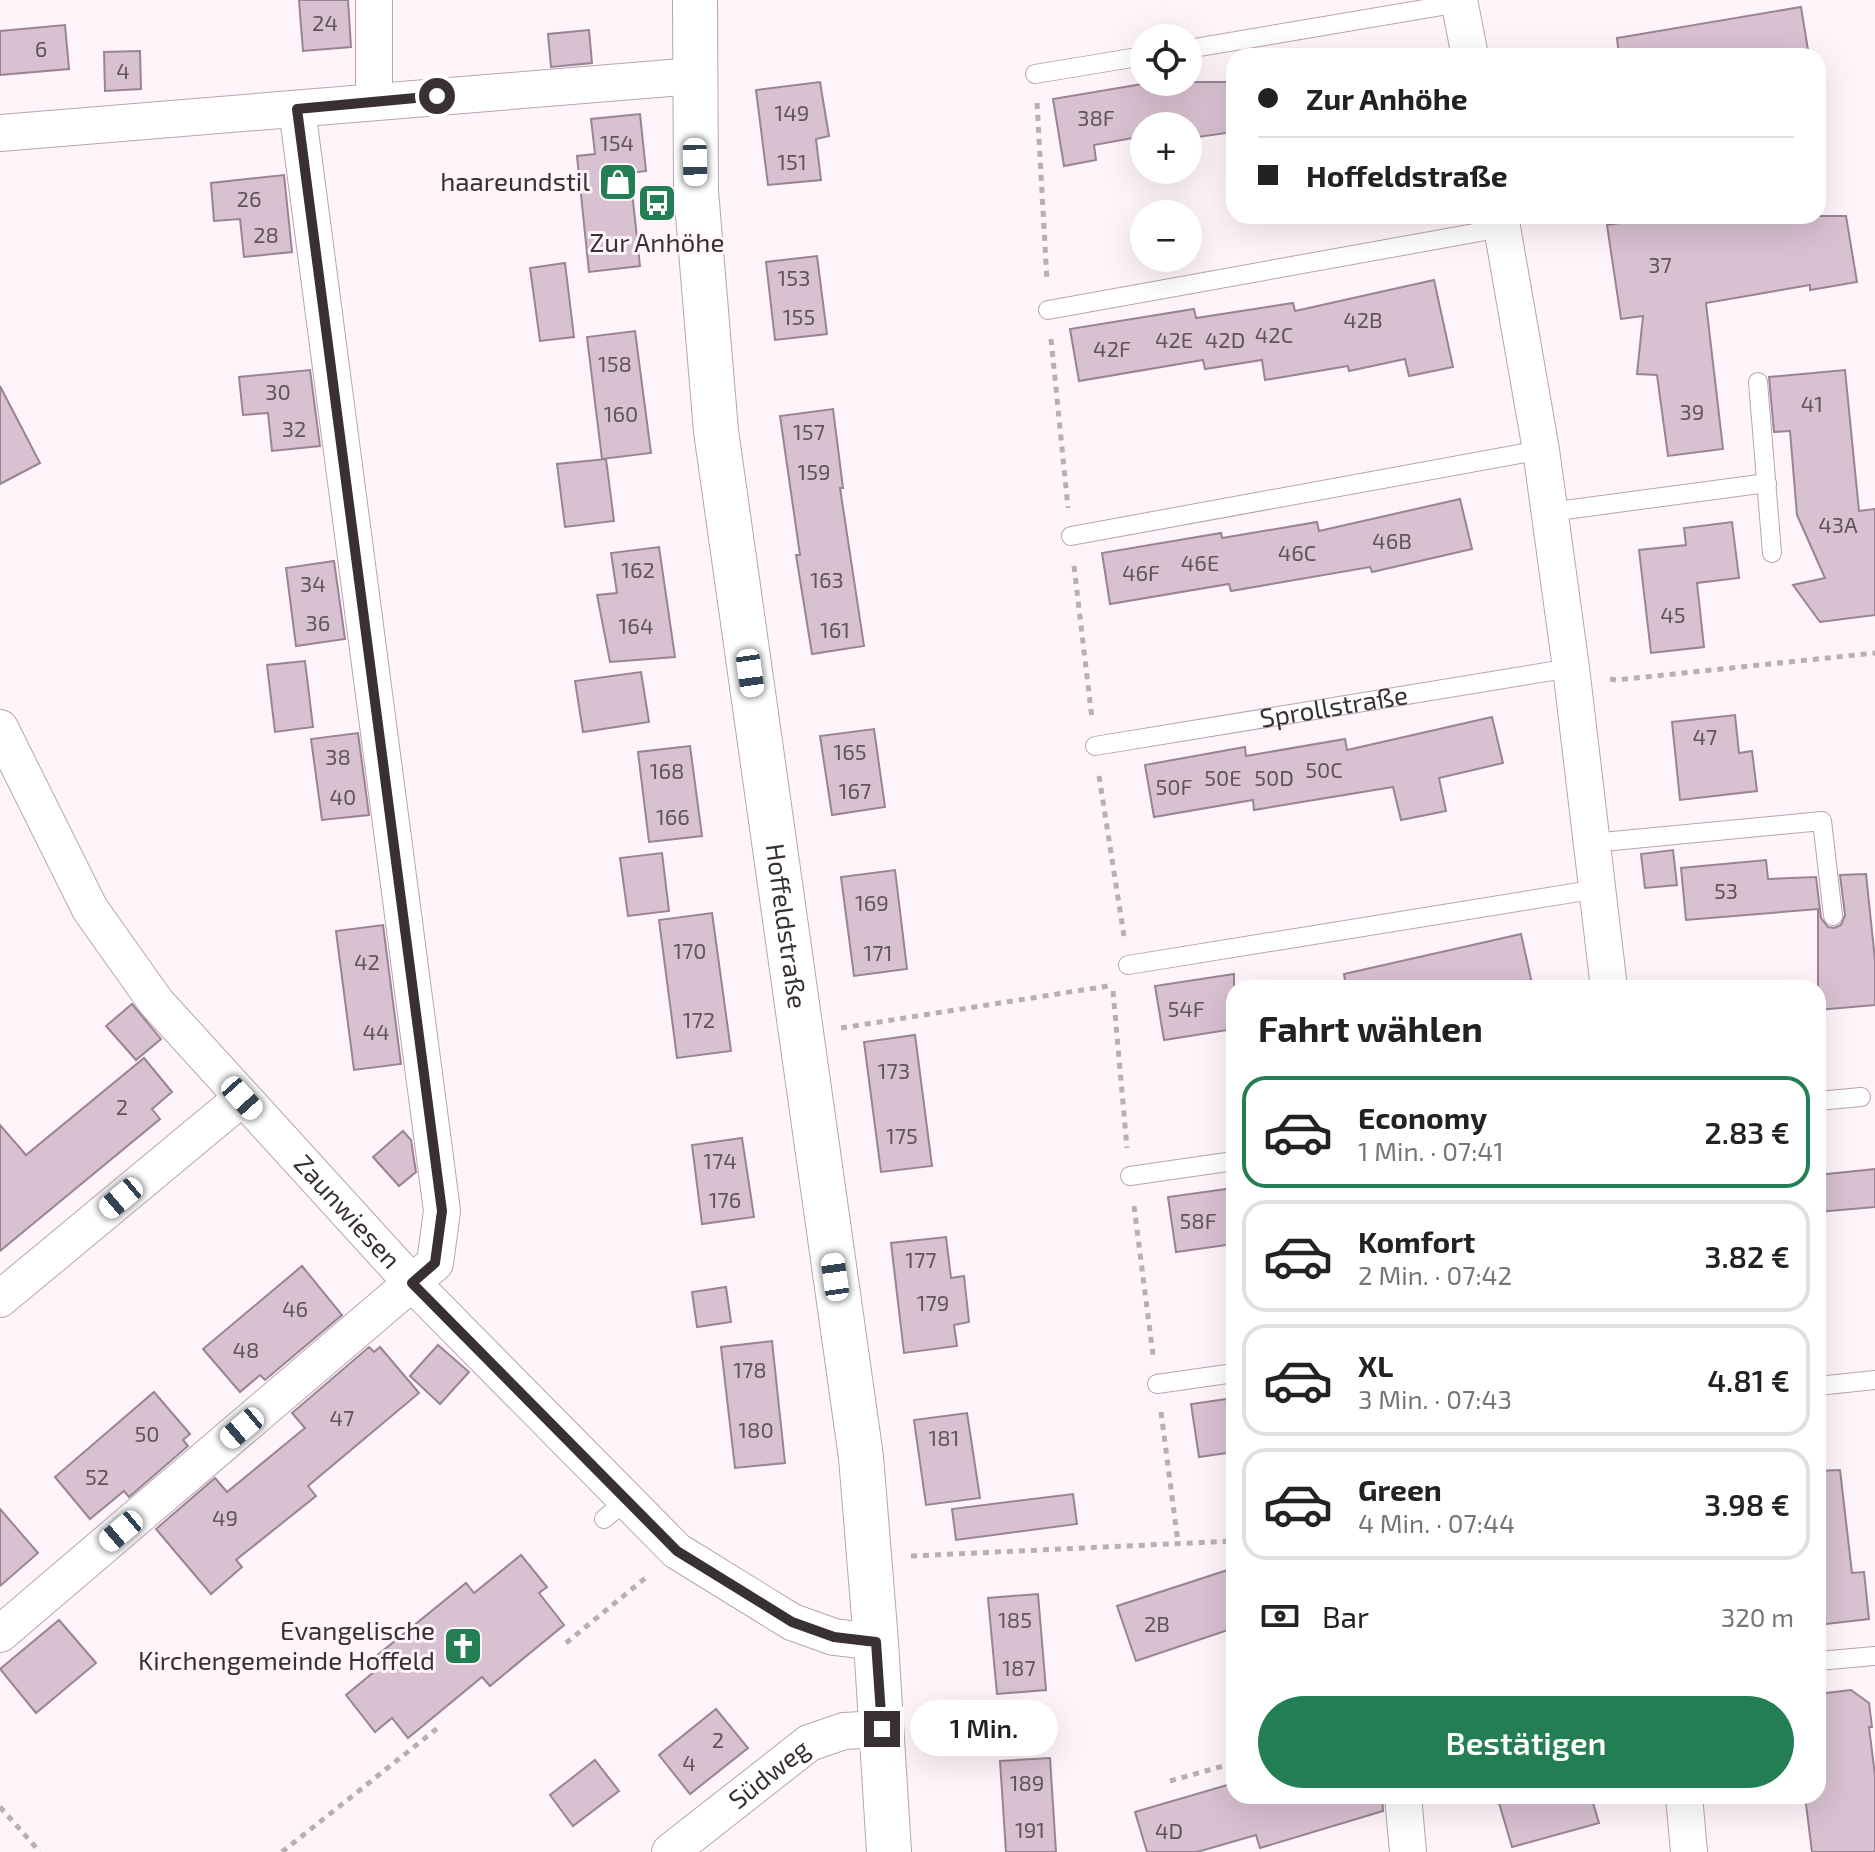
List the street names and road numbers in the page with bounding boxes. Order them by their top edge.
street label: Sprollstraße [1257,678,1410,733]
street label: Hoffeldstraße [760,841,814,1011]
street label: Zaunwiesen [289,1147,408,1274]
street label: Südweg [722,1732,815,1814]

